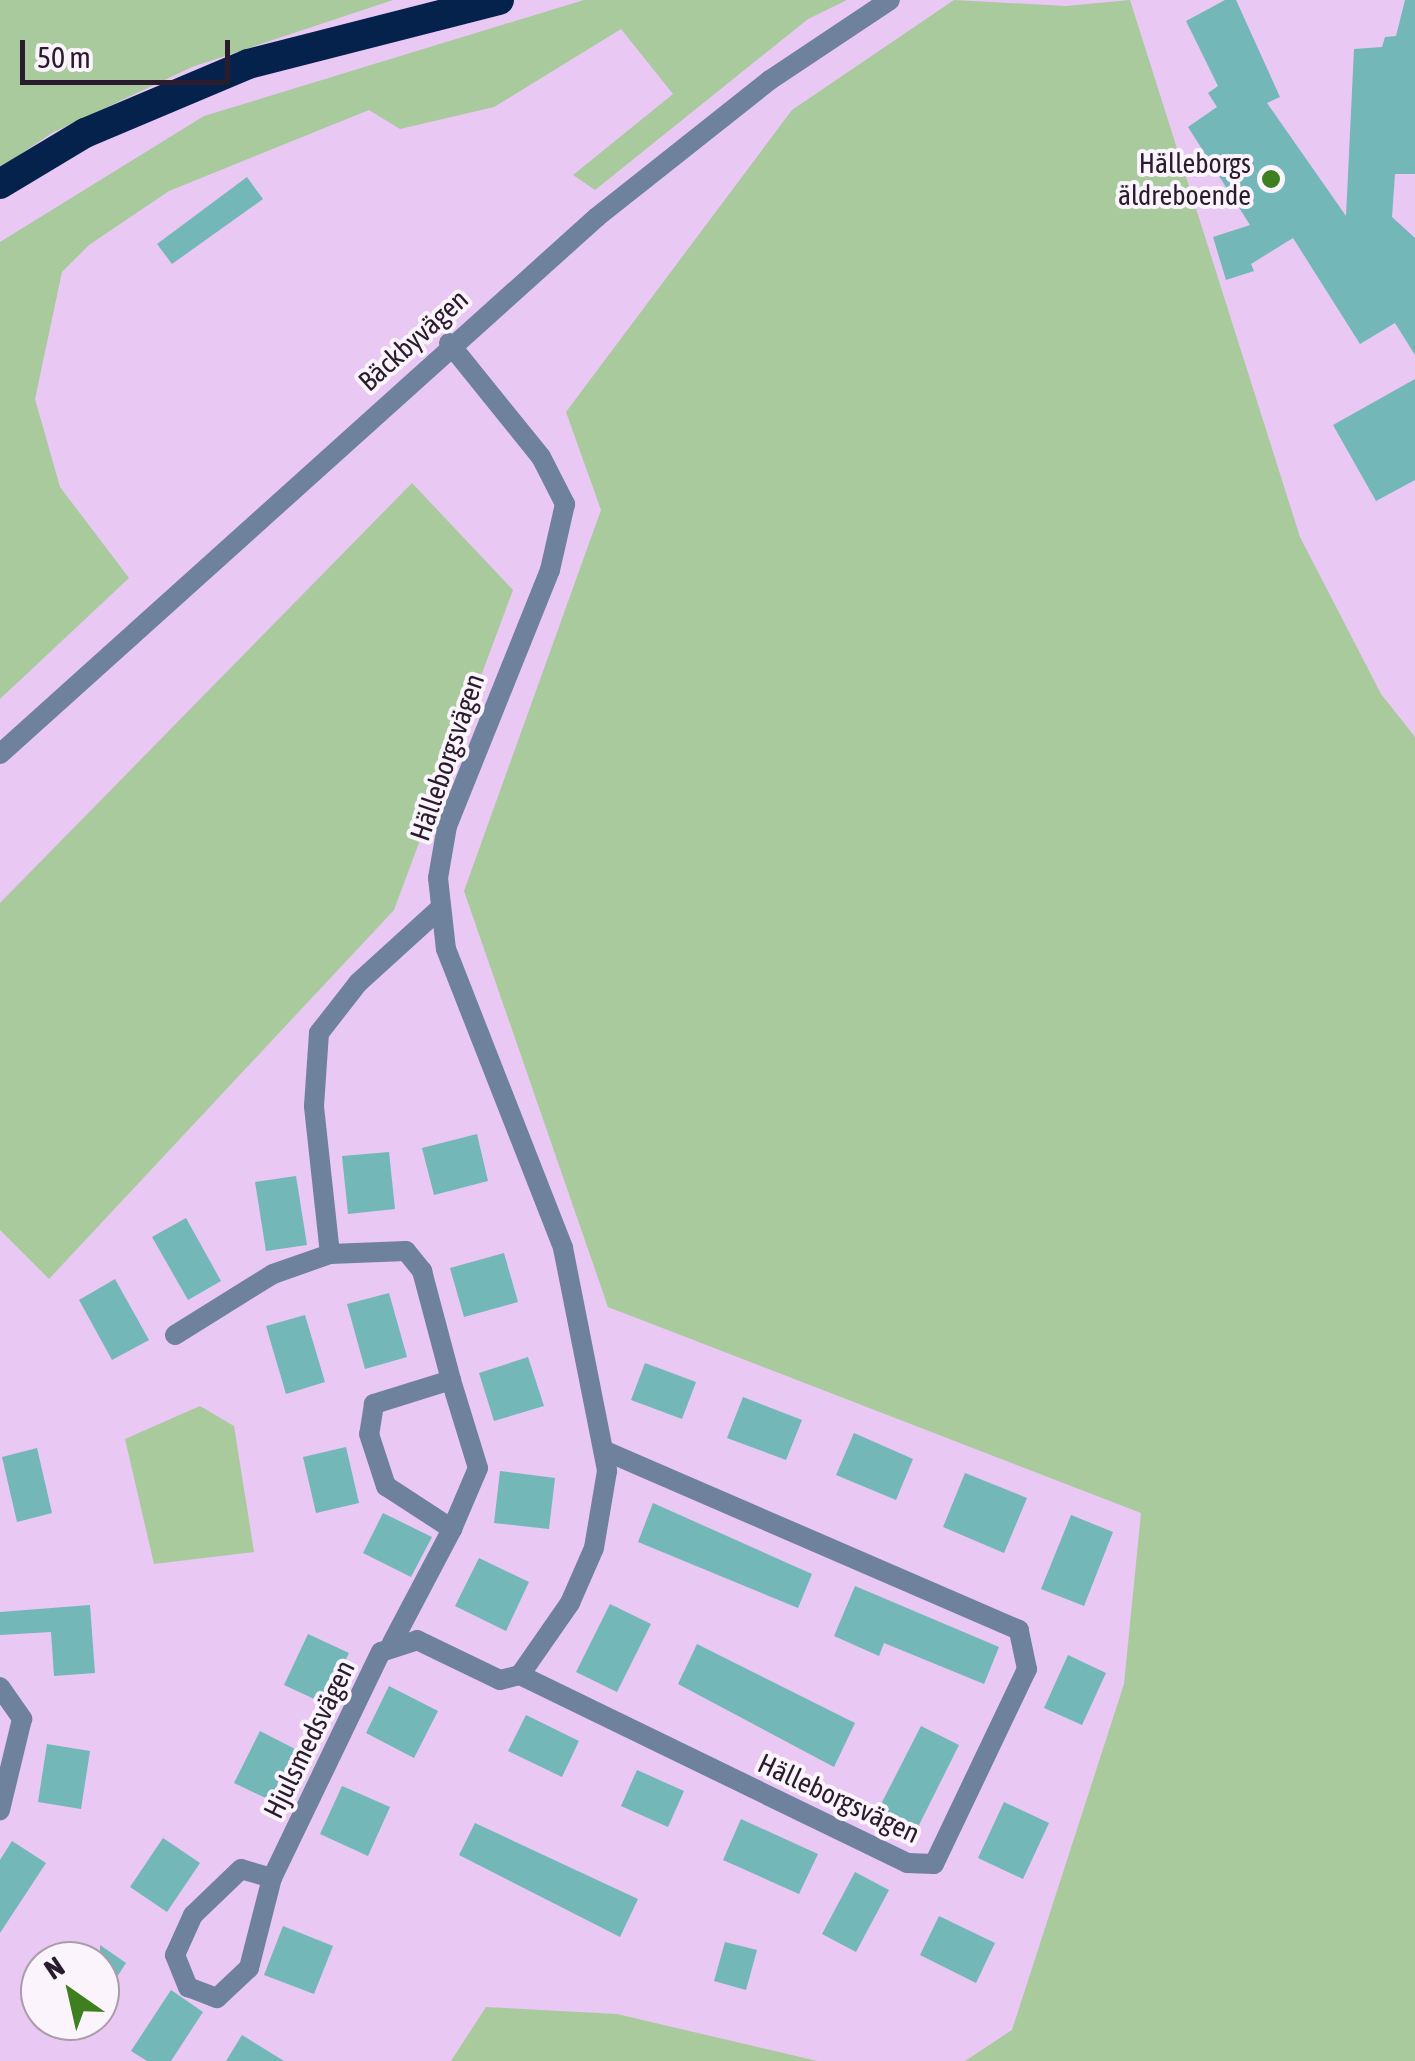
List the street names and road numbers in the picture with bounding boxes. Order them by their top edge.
street label: Bäckbyvägen [351,282,475,398]
street label: Hälleborgsvägen [403,669,491,845]
street label: Hjulsmedsvägen [256,1655,362,1823]
street label: Hälleborgsvägen [753,1746,925,1850]

